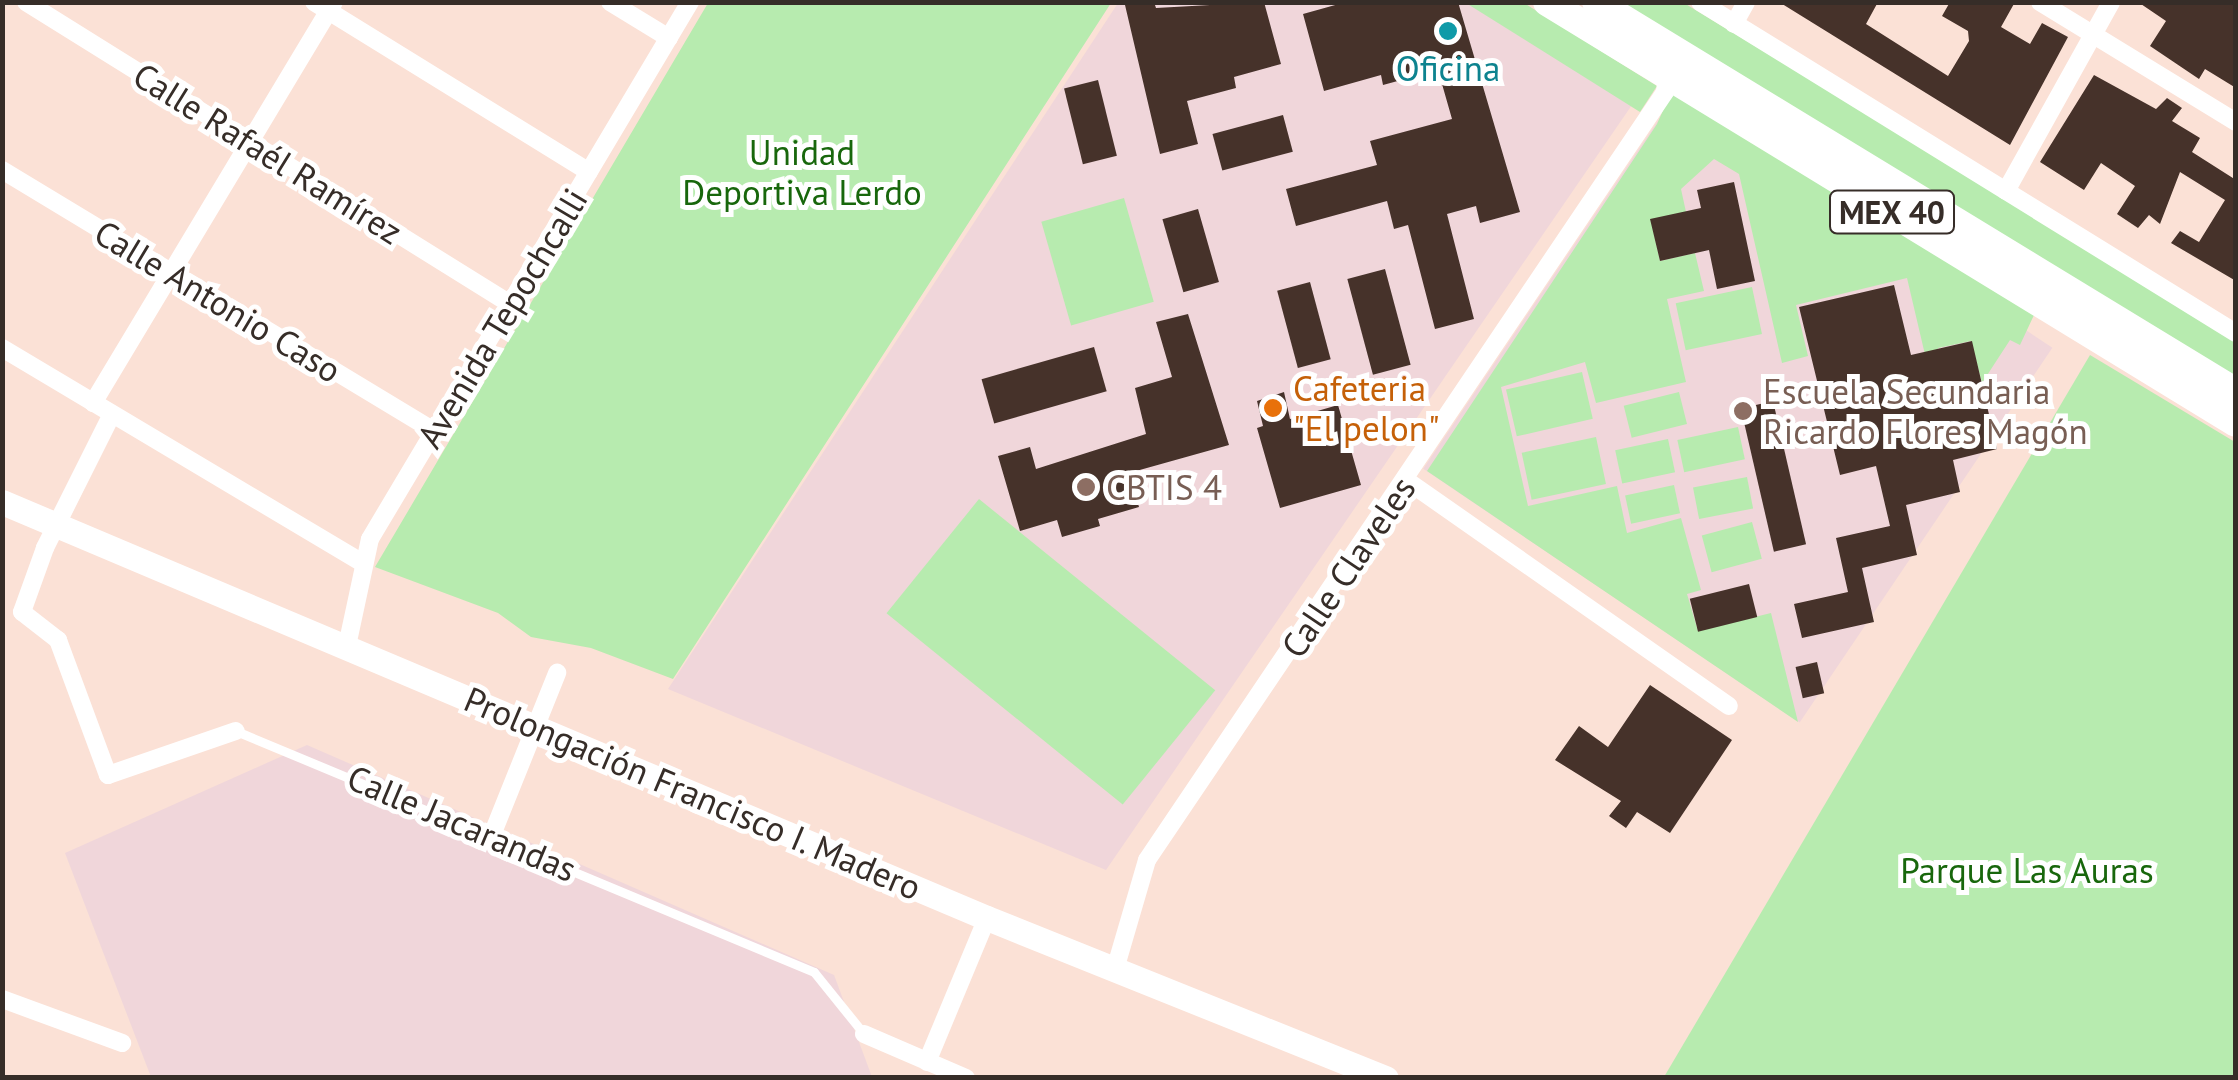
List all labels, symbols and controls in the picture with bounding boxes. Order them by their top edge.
marker: Oficina [1437,20,1459,42]
place label: Oficina [1396,47,1500,89]
street label: Calle Rafaél Ramírez [126,53,410,253]
park label: Unidad Deportiva Lerdo [682,131,922,213]
street label: Avenida Tepochcalli [408,180,596,456]
road number: MEX 40 [1827,185,1957,239]
street label: Calle Antonio Caso [87,211,349,391]
place label: Cafeteria "El pelon" [1293,367,1440,449]
place label: Escuela Secundaria Ricardo Flores Magón [1763,370,2088,452]
marker: Cafeteria "El pelon" [1262,397,1284,419]
marker: Escuela Secundaria Ricardo Flores Magón [1732,400,1754,422]
place label: CBTIS 4 [1106,466,1222,508]
street label: Calle Claveles [1272,469,1424,665]
marker: CBTIS 4 [1075,476,1097,498]
street label: Prolongación Francisco I. Madero [457,677,929,909]
street label: Calle Jacarandas [341,756,583,890]
park label: Parque Las Auras [1900,849,2154,891]

